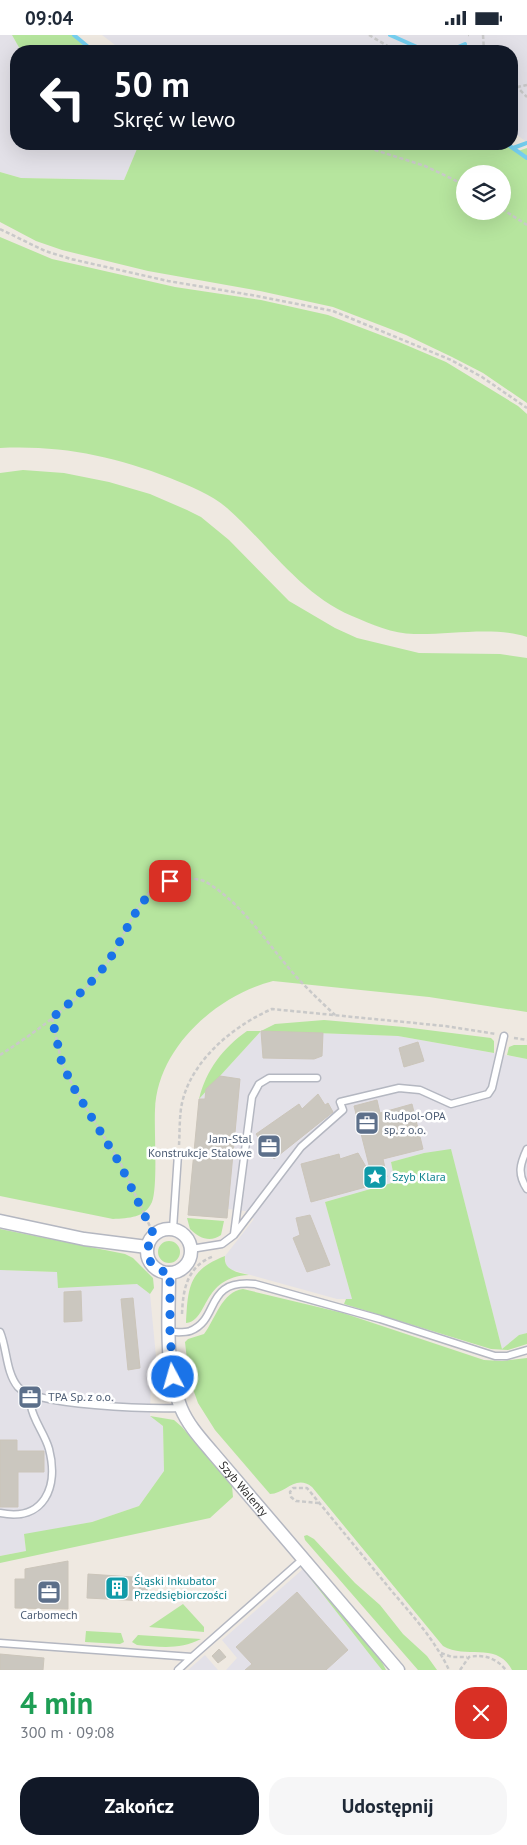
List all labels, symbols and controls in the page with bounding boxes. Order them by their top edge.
text: 09:04 [25,6,73,30]
text: 50 m [113,61,190,107]
icon: left [30,65,95,130]
text: Skręć w lewo [113,105,236,133]
map controls [456,165,511,220]
button: layers [456,165,511,220]
pin [149,860,191,902]
icon: arrive [156,867,184,895]
place label: Rudpol-OPA sp. z o.o. [384,1108,446,1137]
office icon: Rudpol-OPA sp. z o.o. [354,1110,380,1136]
place label: Jam-Stal Konstrukcje Stalowe [148,1131,252,1160]
office icon: Jam-Stal Konstrukcje Stalowe [256,1133,282,1159]
place icon: Szyb Klara [362,1164,388,1190]
place label: Szyb Klara [392,1169,446,1184]
position arrow [146,1350,198,1402]
office icon: TPA Sp. z o.o. [17,1384,43,1410]
place label: TPA Sp. z o.o. [48,1389,113,1404]
street label: Szyb Walenty [216,1458,272,1520]
place label: Śląski Inkubator Przedsiębiorczości [134,1573,227,1602]
building icon: Śląski Inkubator Przedsiębiorczości [104,1575,130,1601]
office icon: Carbomech [36,1579,62,1605]
place label: Carbomech [20,1607,78,1622]
text: 4 min [20,1683,93,1722]
button: close [455,1687,507,1739]
text: 300 m · 09:08 [20,1722,115,1742]
button: Zakończ [20,1777,259,1835]
button: Udostępnij [269,1777,507,1835]

